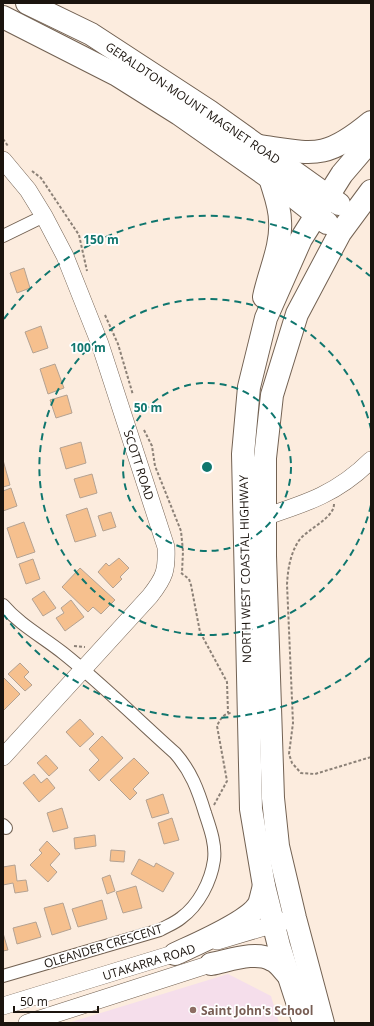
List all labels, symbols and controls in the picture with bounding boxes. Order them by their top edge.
street label: GERALDTON-MOUNT MAGNET ROAD [102,38,284,168]
text: 150 m [83,231,119,248]
text: 100 m [70,339,106,356]
text: 50 m [134,399,162,416]
street label: SCOTT ROAD [120,428,158,502]
centre of rings [200,460,214,474]
street label: NORTH WEST COASTAL HIGHWAY [235,474,255,663]
street label: OLEANDER CRESCENT [42,920,165,972]
street label: UTAKARRA ROAD [100,940,198,984]
scale bar [14,988,98,1014]
text: 50 m [20,993,48,1010]
place label: Saint John's School [201,1002,313,1019]
marker: Saint John's School [188,1005,198,1015]

